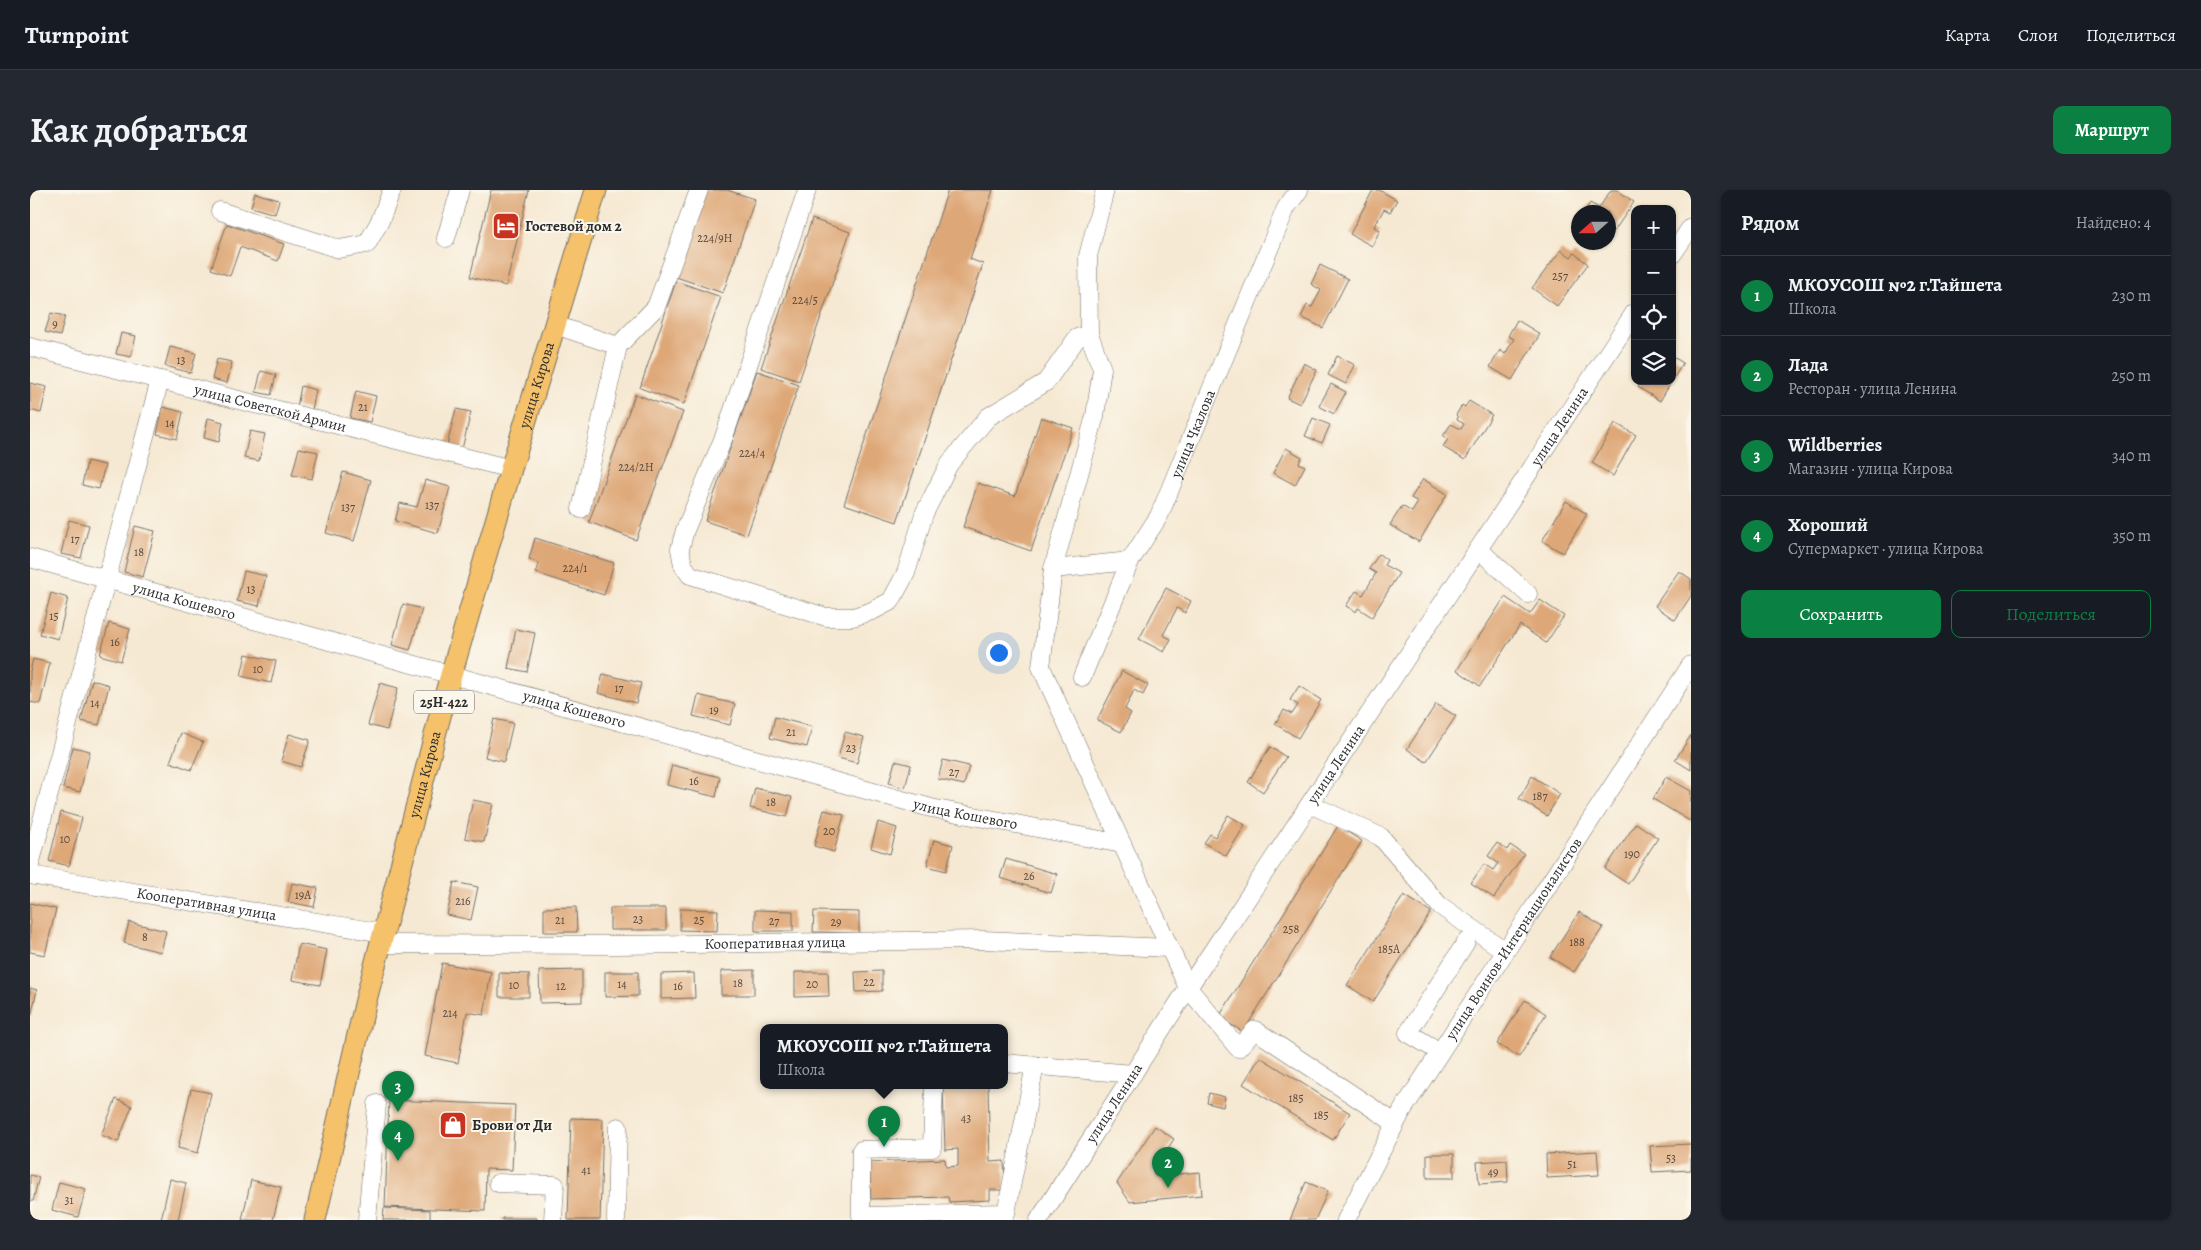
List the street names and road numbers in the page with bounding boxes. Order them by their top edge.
street label: улица Кирова [514,339,559,432]
street label: улица Советской Армии [191,379,349,437]
street label: улица Ленина [1525,383,1593,471]
street label: улица Чкалова [1165,387,1220,482]
street label: улица Кошевого [130,577,238,625]
street label: улица Кошевого [520,685,628,733]
road number: 25Н-422 [414,691,474,714]
street label: улица Ленина [1302,721,1369,808]
street label: улица Кирова [404,729,446,821]
street label: улица Кошевого [910,793,1019,834]
street label: улица Воинов-Интернационалистов [1440,834,1586,1044]
street label: Кооперативная улица [135,883,278,925]
street label: Кооперативная улица [704,932,846,954]
street label: улица Ленина [1081,1059,1147,1147]

